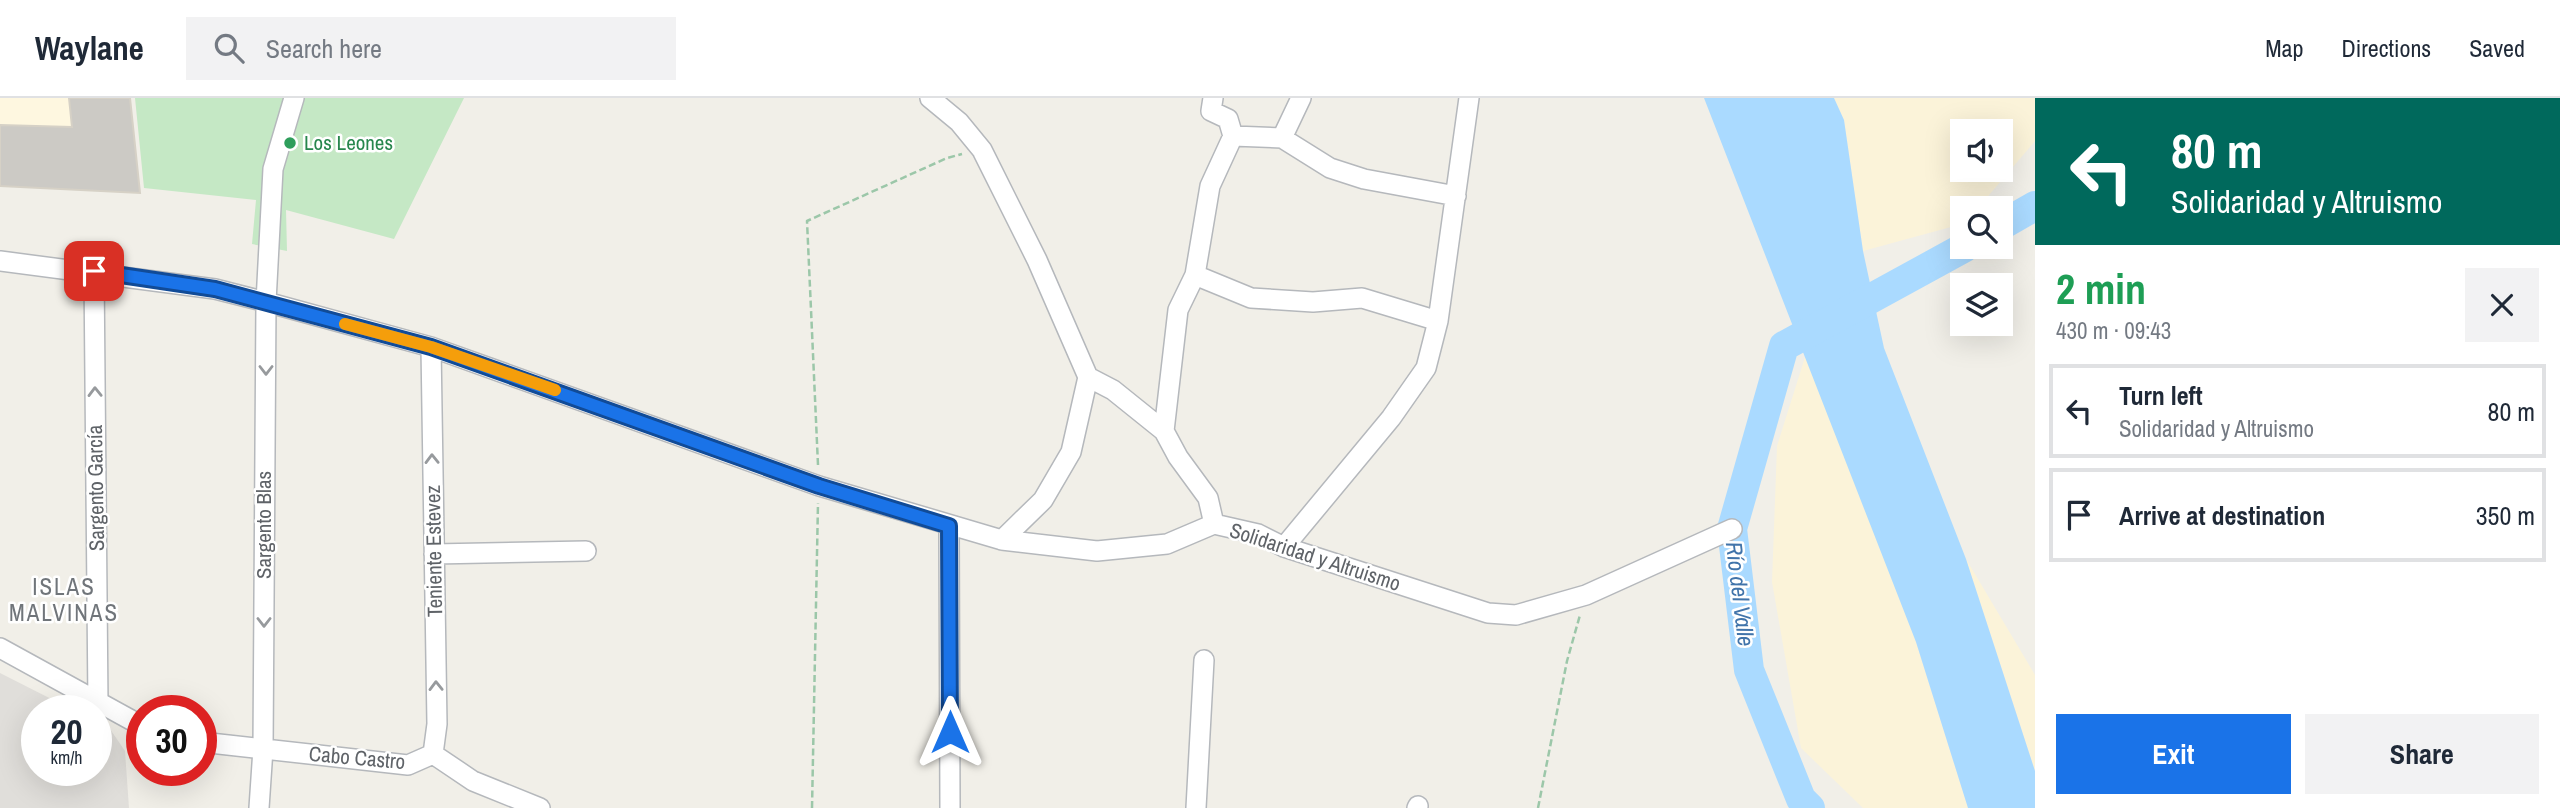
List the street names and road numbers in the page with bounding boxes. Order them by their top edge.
street label: Sargento García [80,424,111,551]
street label: Sargento Blas [249,471,278,579]
street label: Teniente Estevez [418,484,449,617]
street label: Solidaridad y Altruismo [1226,515,1404,598]
street label: Cabo Castro [308,739,406,776]

